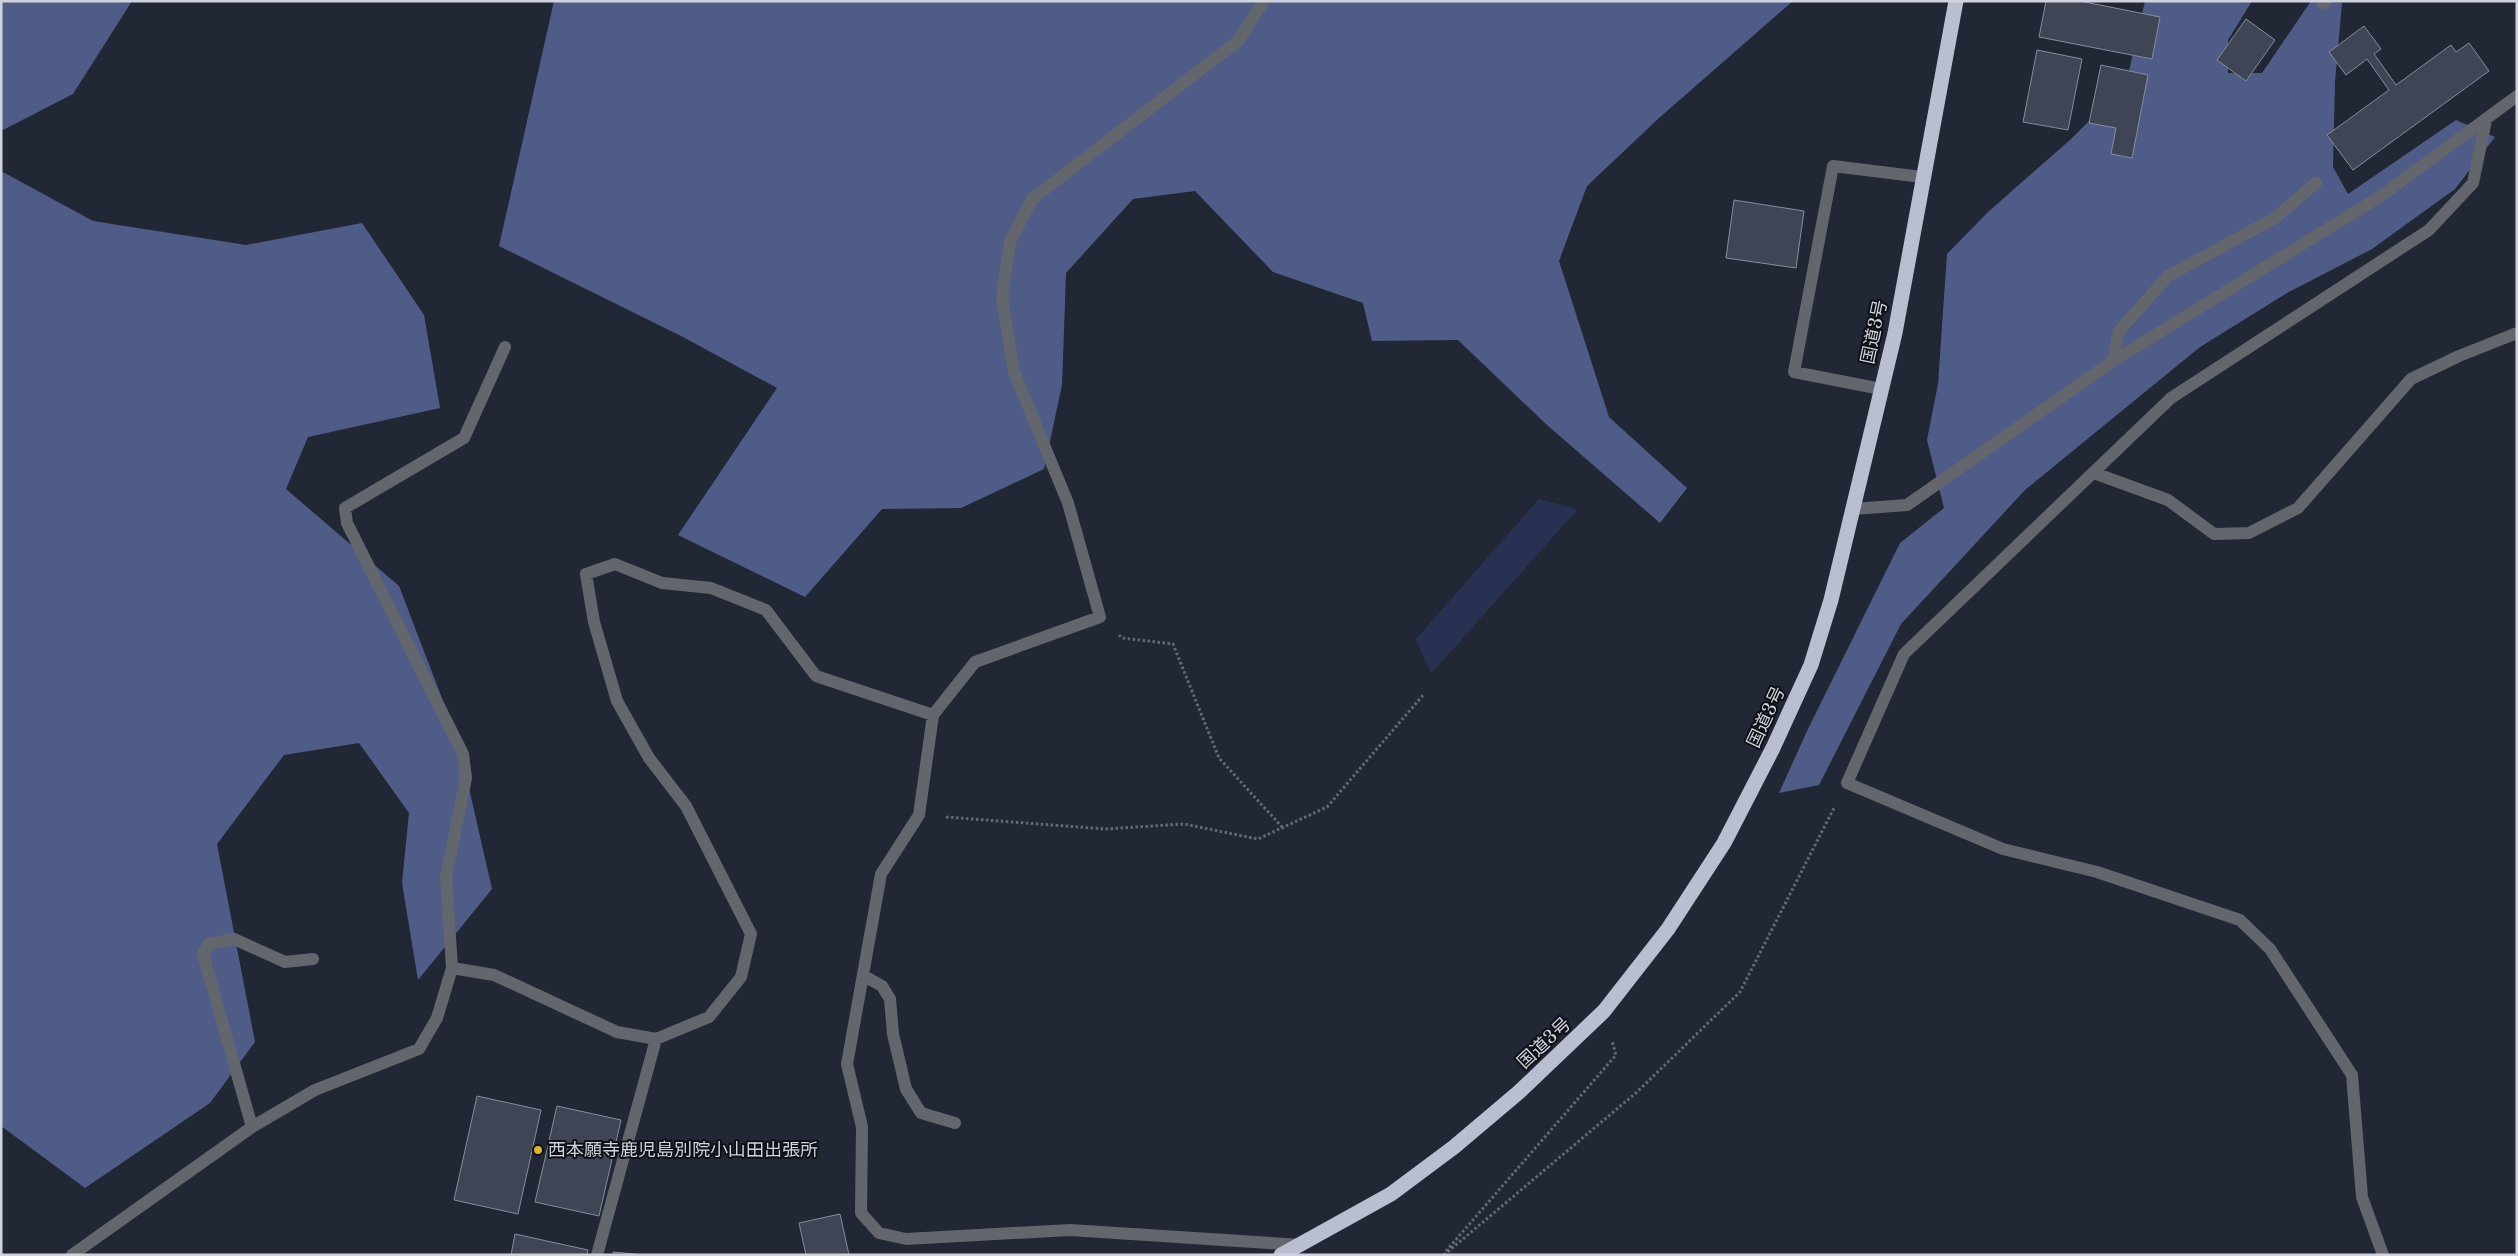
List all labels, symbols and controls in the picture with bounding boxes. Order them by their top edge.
street label: 国道3号 [1856,298,1892,366]
street label: 国道3号 [1742,683,1790,751]
street label: 国道3号 [1513,1013,1575,1073]
place label: 西本願寺鹿児島別院小山田出張所 [548,1139,818,1161]
marker: 西本願寺鹿児島別院小山田出張所 [532,1144,544,1156]

